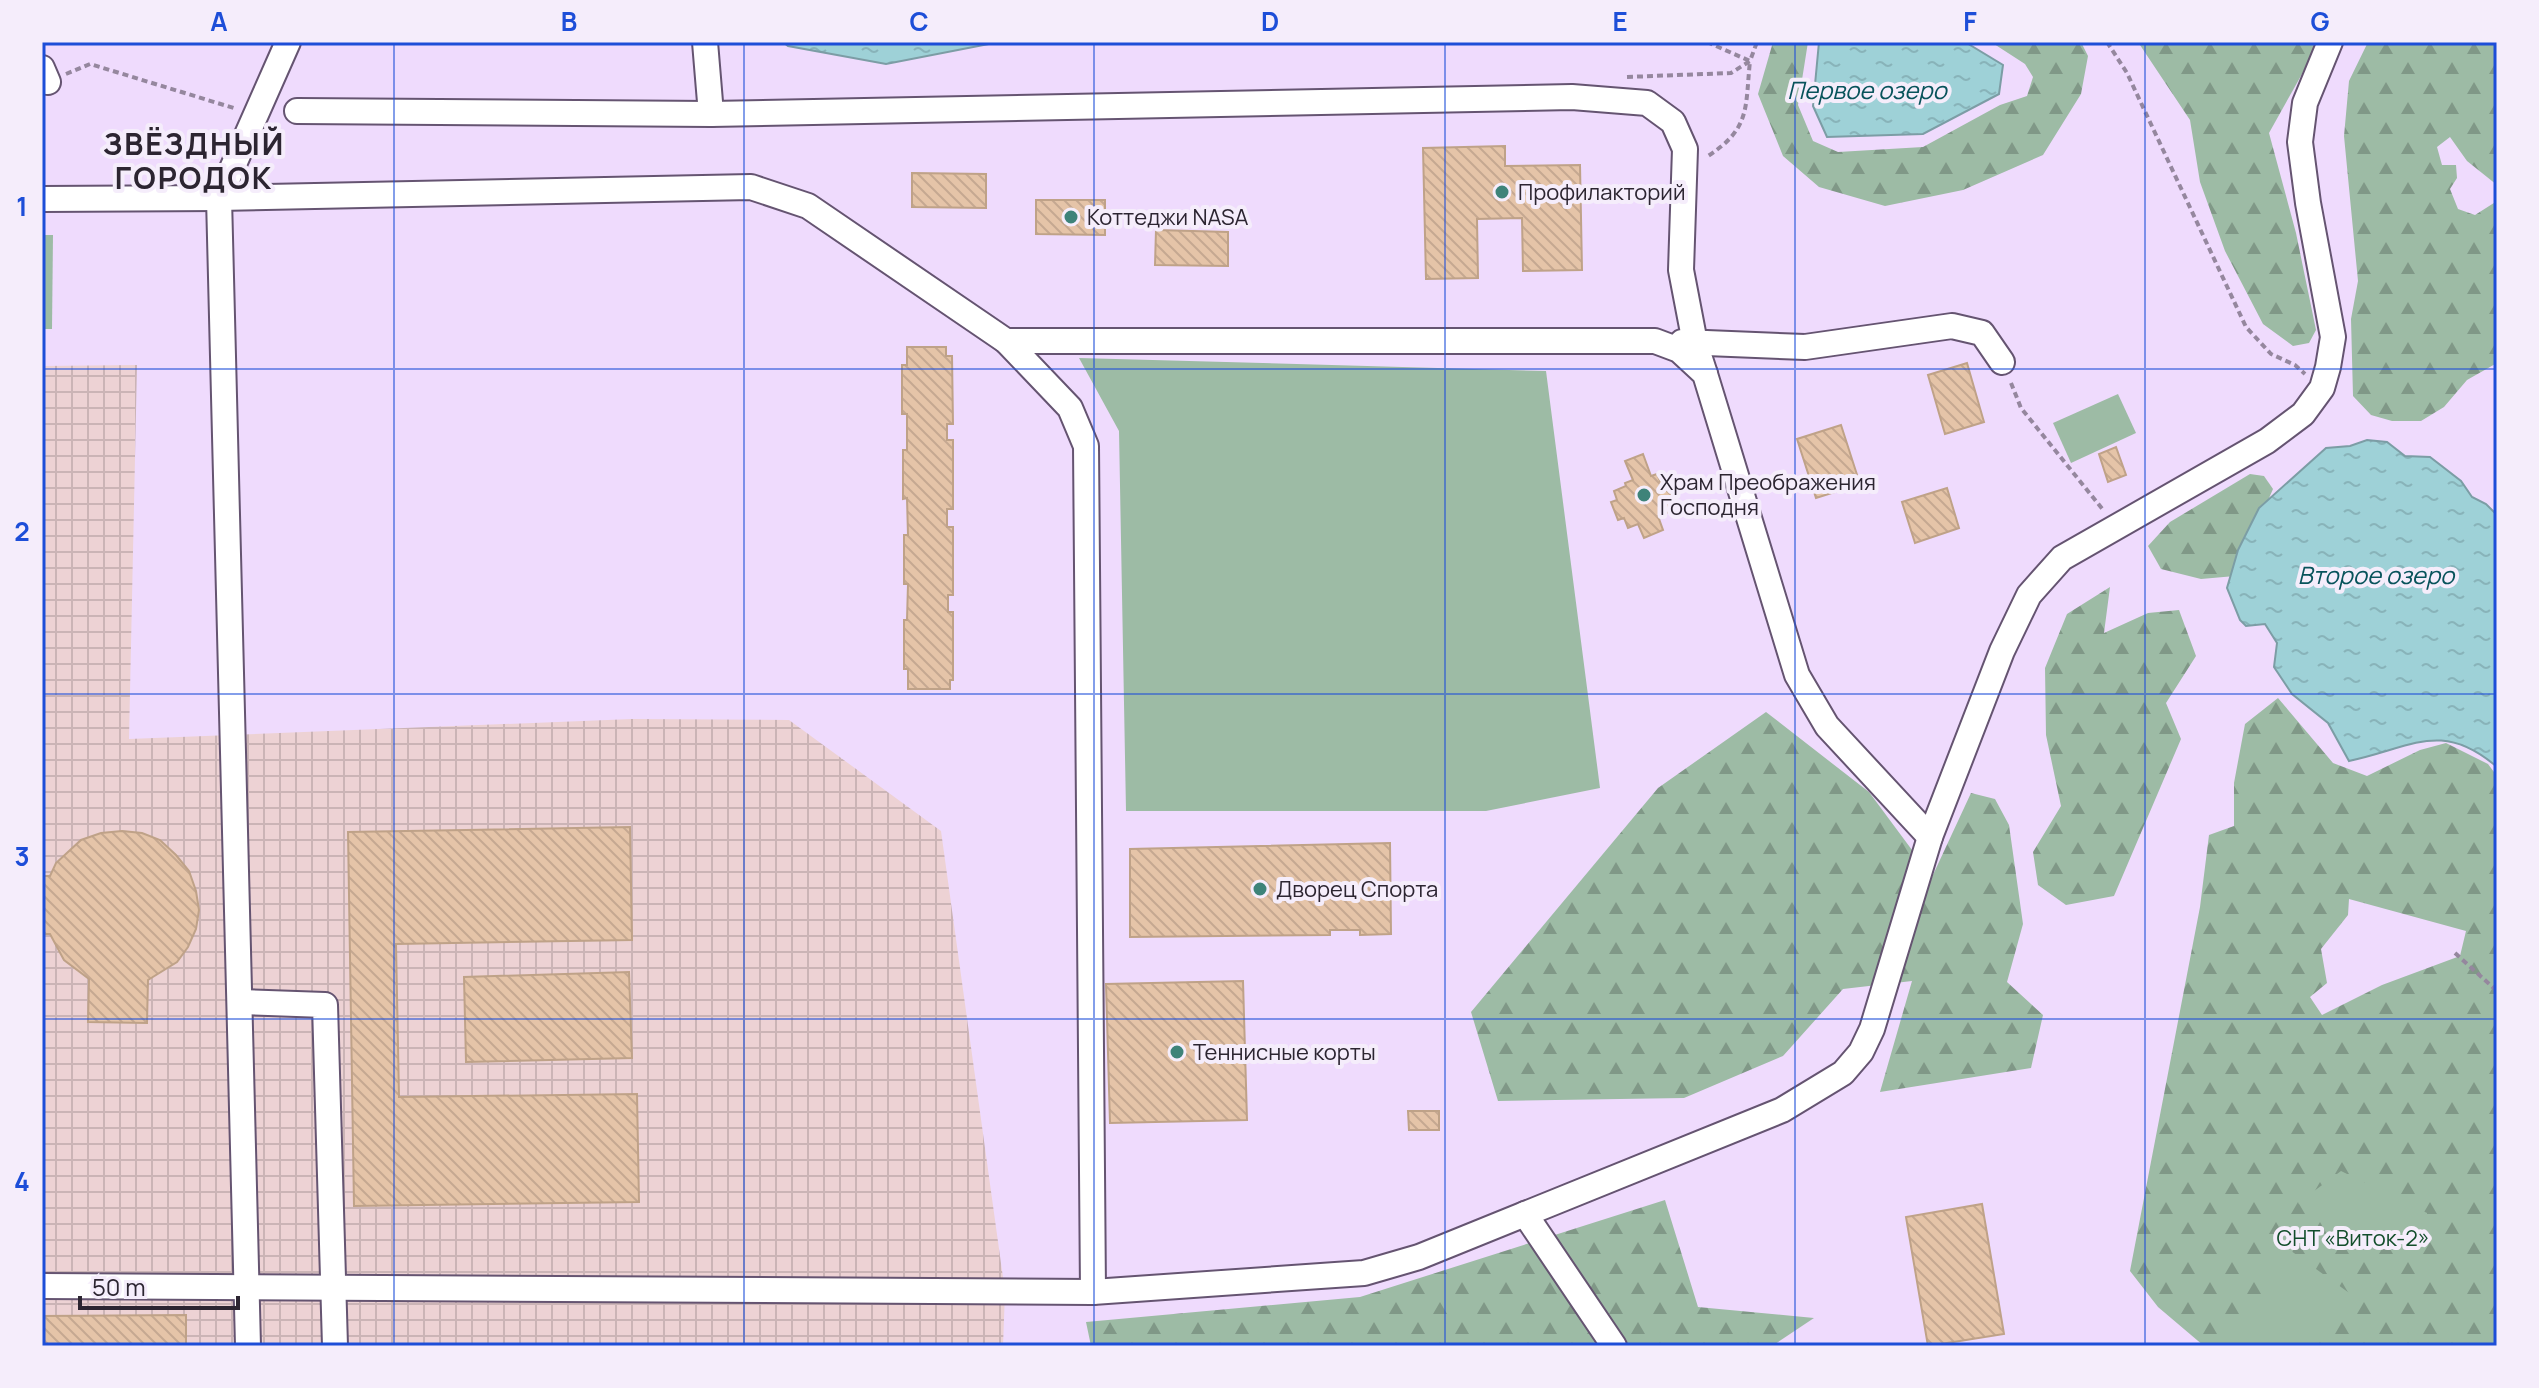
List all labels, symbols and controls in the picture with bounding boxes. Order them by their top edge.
text: A [210,3,228,39]
text: B [561,3,577,39]
text: C [909,3,929,39]
text: D [1261,3,1279,39]
text: E [1612,3,1628,39]
text: F [1963,3,1977,39]
text: G [2310,3,2330,39]
water label: Первое озеро [1787,73,1948,106]
district label: ЗВЁЗДНЫЙ ГОРОДОК [103,123,285,198]
place label: Профилакторий [1518,177,1685,207]
marker: Профилакторий [1493,183,1511,201]
text: 1 [16,188,28,224]
place label: Коттеджи NASA [1087,202,1249,232]
marker: Коттеджи NASA [1062,208,1080,226]
place label: Храм Преображения Господня [1660,467,1876,522]
marker: Храм Преображения Господня [1635,486,1653,504]
text: 2 [14,513,30,549]
water label: Второе озеро [2298,558,2456,591]
text: 3 [14,838,30,874]
place label: Дворец Спорта [1276,874,1438,904]
marker: Дворец Спорта [1251,880,1269,898]
place label: Теннисные корты [1193,1037,1376,1067]
marker: Теннисные корты [1168,1043,1186,1061]
text: 4 [14,1163,30,1199]
park label: СНТ «Виток-2» [2276,1223,2430,1253]
scale bar [80,1260,238,1310]
text: 50 m [92,1270,146,1303]

